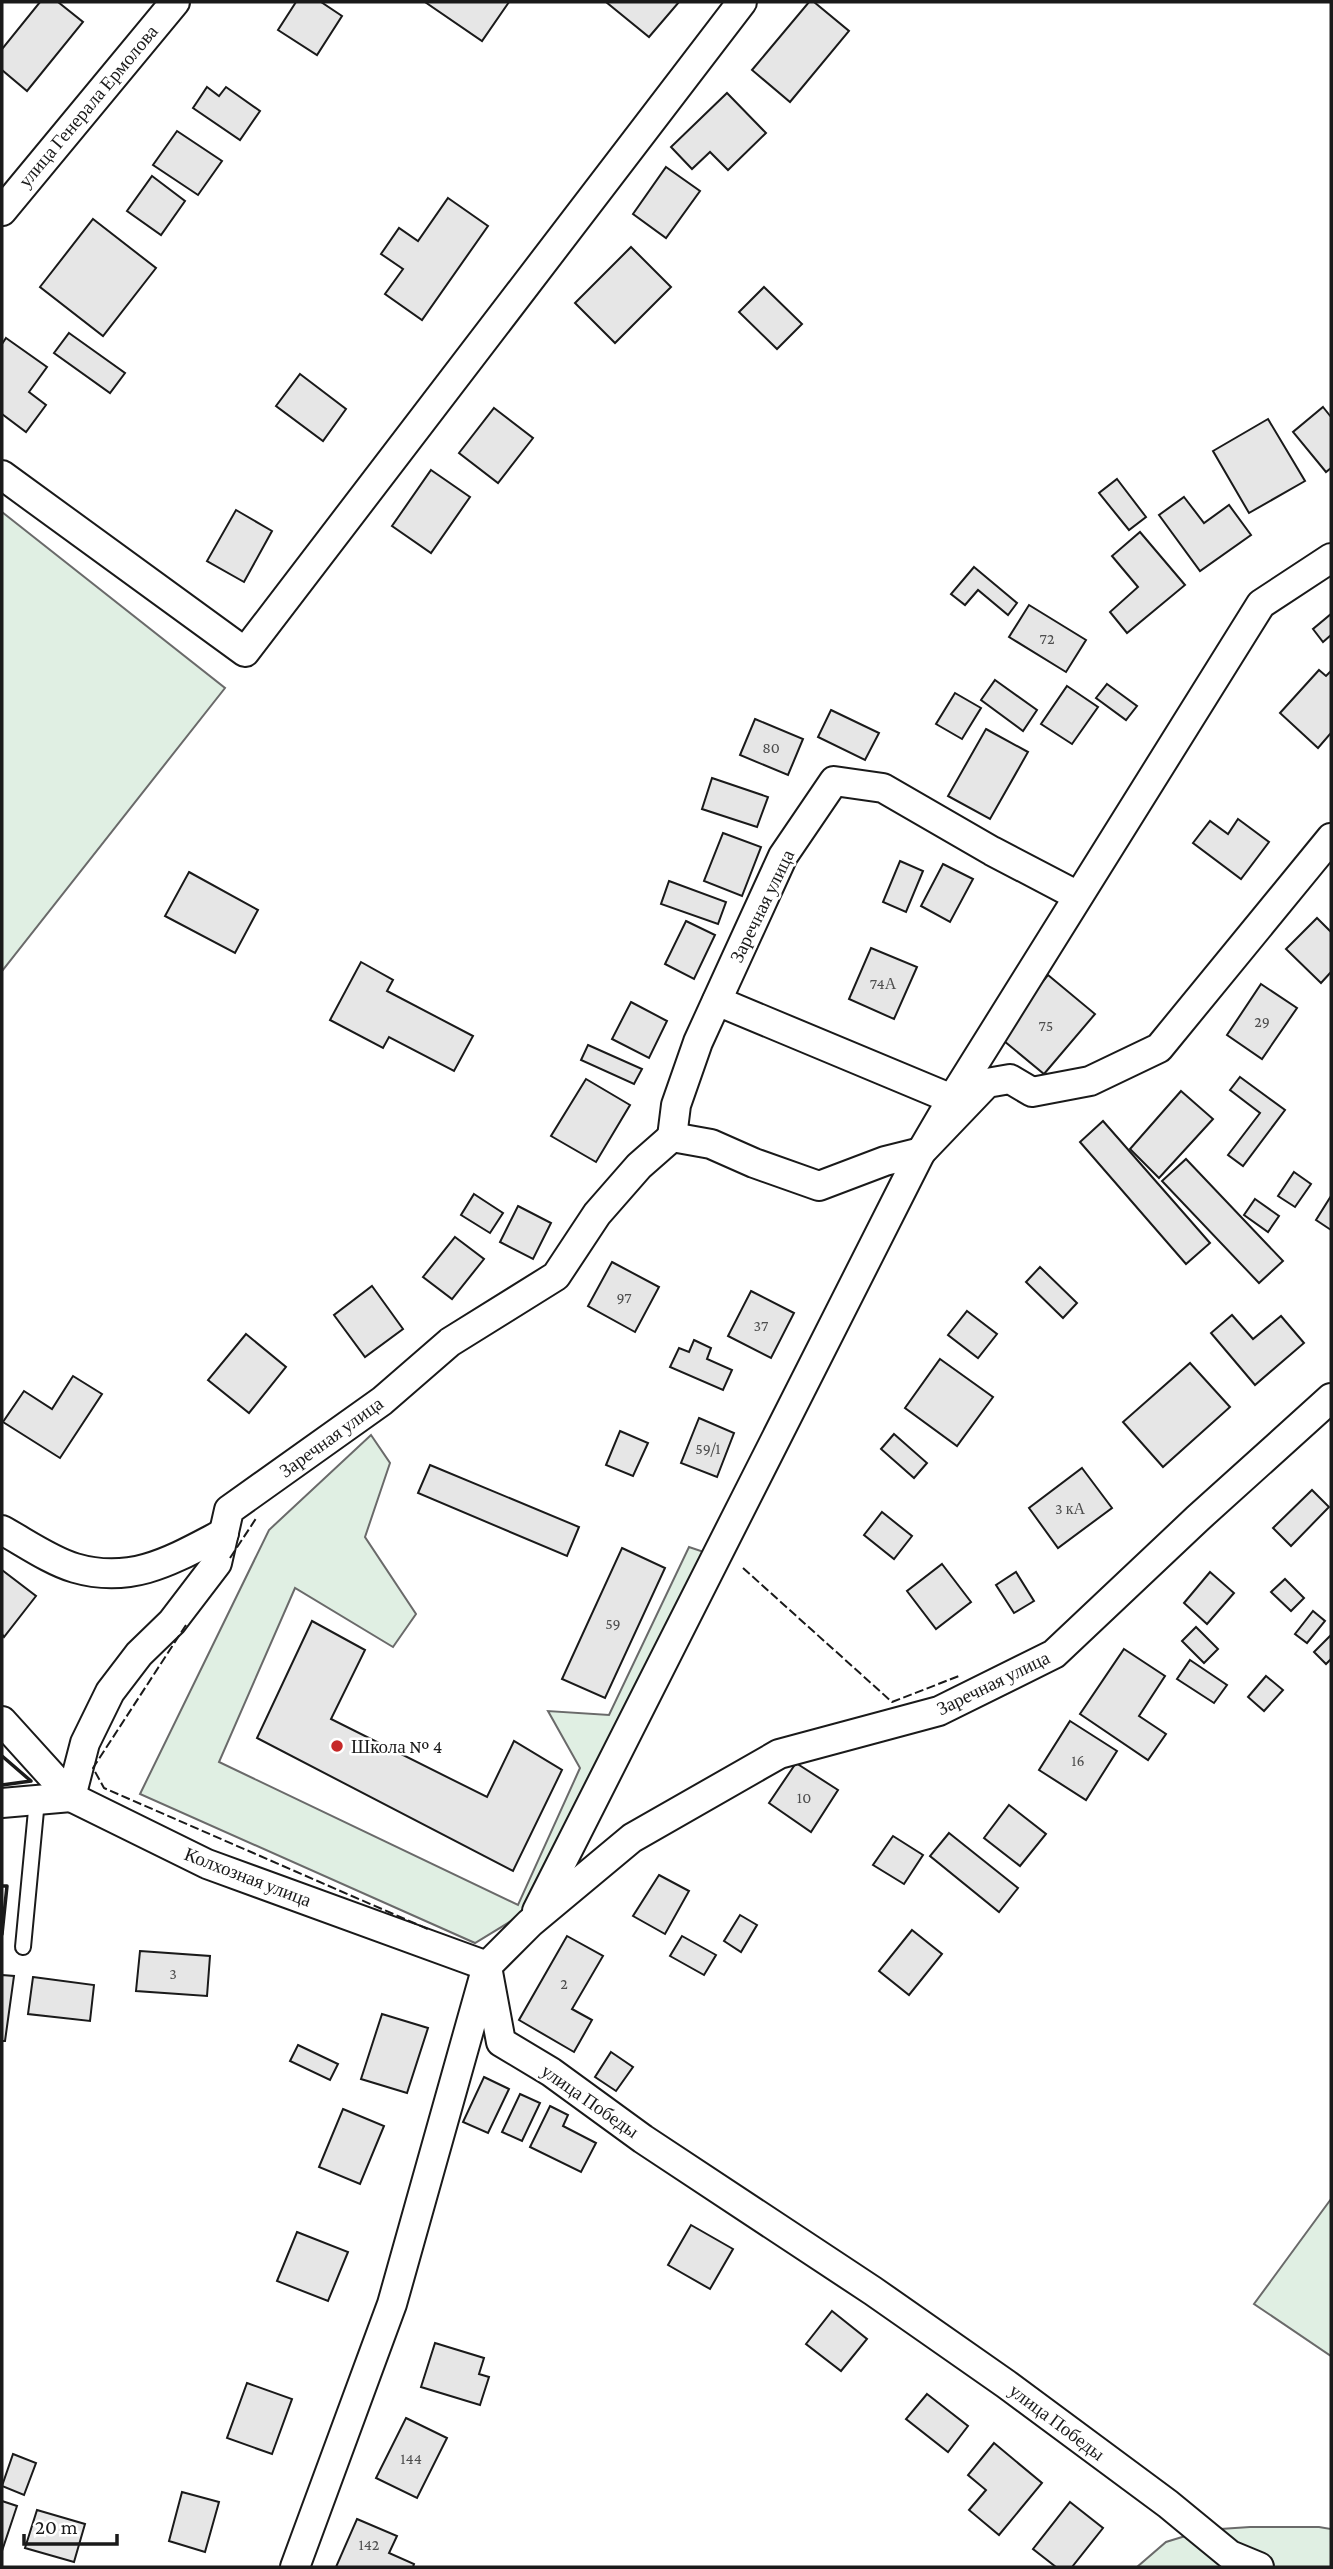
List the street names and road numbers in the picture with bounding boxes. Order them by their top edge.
street label: улица Генерала Ермолова [14,20,162,191]
street label: Заречная улица [726,846,799,966]
street label: Заречная улица [275,1392,387,1482]
street label: Заречная улица [933,1646,1053,1719]
street label: Колхозная улица [182,1843,315,1911]
street label: улица Победы [537,2060,643,2142]
street label: улица Победы [1005,2379,1109,2465]

